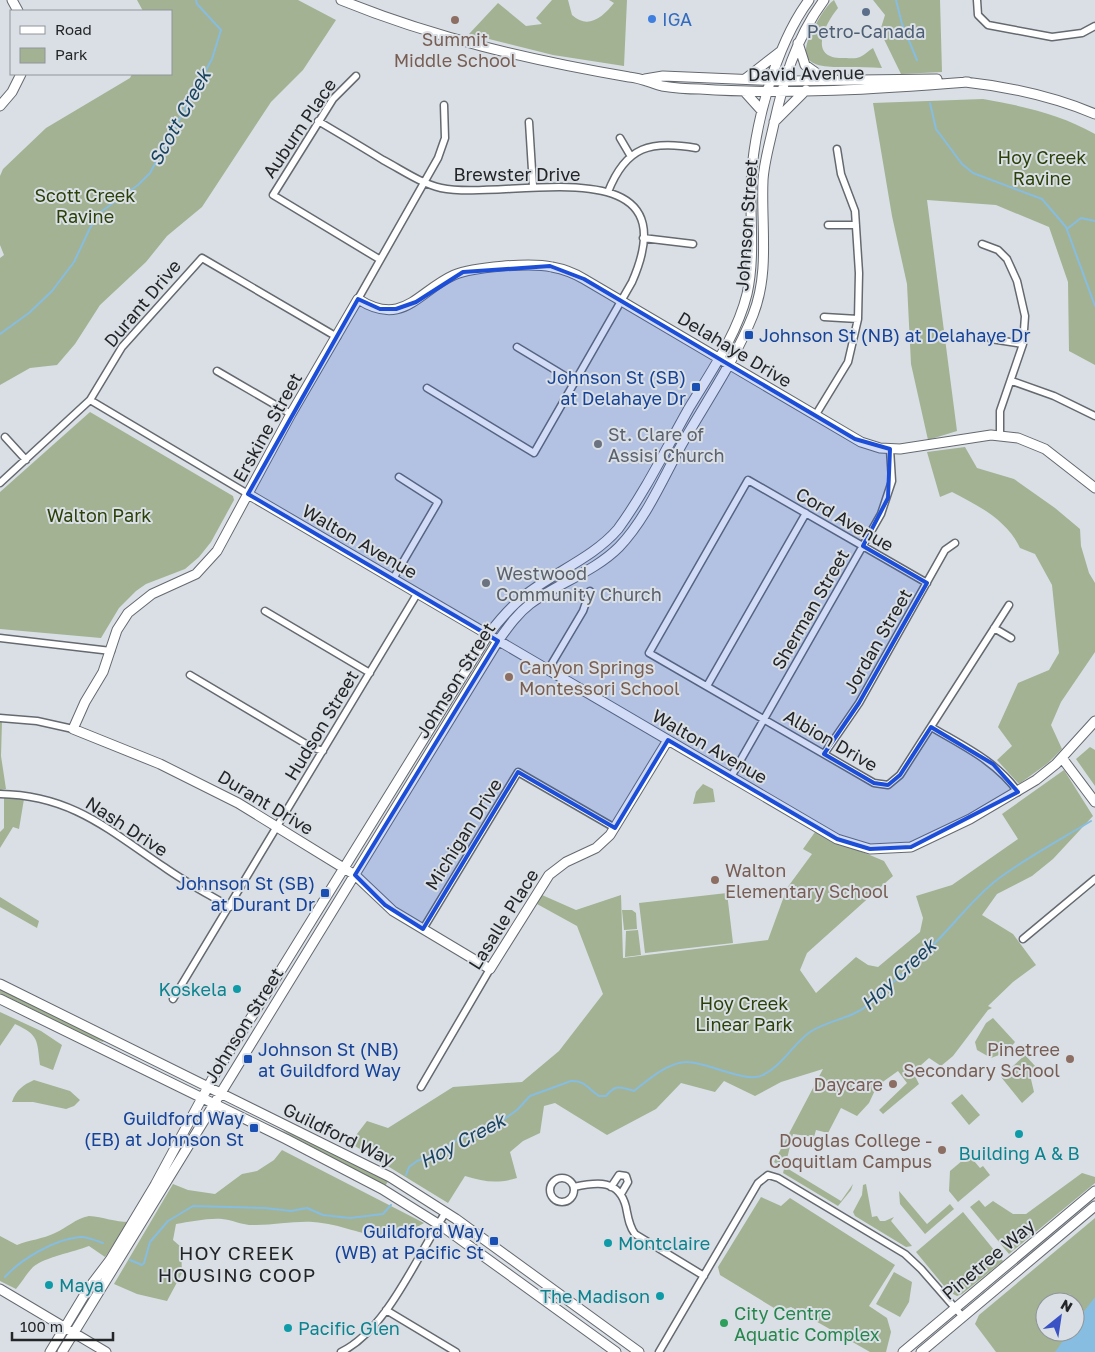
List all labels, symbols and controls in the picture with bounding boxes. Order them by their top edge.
marker: Petro-Canada [860,6,872,18]
place label: IGA [662,8,692,30]
legend [10,10,172,75]
marker: IGA [646,13,658,25]
marker: Summit Middle School [449,14,461,26]
text: Road [55,20,92,38]
place label: Petro-Canada [807,20,925,42]
place label: Summit Middle School [394,28,517,71]
text: Park [55,45,88,63]
street label: David Avenue [748,61,864,85]
water label: Scott Creek [143,63,216,169]
street label: Auburn Place [258,74,340,182]
park label: Hoy Creek Ravine [998,146,1086,189]
street label: Johnson Street [730,158,762,292]
street label: Brewster Drive [453,163,581,185]
park label: Scott Creek Ravine [35,184,135,227]
street label: Durant Drive [99,255,185,351]
street label: Delahaye Drive [674,306,796,392]
place label: Johnson St (NB) at Delahaye Dr [759,324,1030,346]
marker: Johnson St (NB) at Delahaye Dr [743,329,755,341]
place label: Johnson St (SB) at Delahaye Dr [547,366,686,409]
street label: Erskine Street [228,368,306,486]
marker: Johnson St (SB) at Delahaye Dr [690,381,702,393]
place label: St. Clare of Assisi Church [608,423,725,466]
marker: St. Clare of Assisi Church [592,438,604,450]
street label: Cord Avenue [792,482,898,556]
street label: Walton Avenue [299,499,421,583]
park label: Walton Park [47,504,151,526]
street label: Sherman Street [767,545,853,673]
place label: Westwood Community Church [496,562,662,605]
marker: Westwood Community Church [480,577,492,589]
street label: Jordan Street [838,585,916,697]
street label: Johnson Street [411,618,499,742]
place label: Canyon Springs Montessori School [519,656,680,699]
street label: Hudson Street [279,666,363,784]
marker: Canyon Springs Montessori School [503,671,515,683]
street label: Walton Avenue [649,704,771,788]
street label: Albion Drive [780,704,882,776]
street label: Durant Drive [214,765,318,839]
street label: Michigan Drive [420,774,506,894]
street label: Nash Drive [82,791,172,861]
place label: Walton Elementary School [725,859,889,902]
street label: Lasalle Place [463,865,543,973]
place label: Johnson St (SB) at Durant Dr [176,872,315,915]
marker: Walton Elementary School [709,874,721,886]
marker: Johnson St (SB) at Durant Dr [319,887,331,899]
water label: Hoy Creek [856,932,942,1014]
street label: Johnson Street [199,963,287,1087]
place label: Koskela [158,978,227,1000]
marker: Koskela [231,983,243,995]
park label: Hoy Creek Linear Park [695,992,793,1035]
place label: Johnson St (NB) at Guildford Way [258,1038,401,1081]
place label: Pinetree Secondary School [903,1038,1060,1081]
marker: Johnson St (NB) at Guildford Way [242,1053,254,1065]
marker: Pinetree Secondary School [1064,1053,1076,1065]
place label: Daycare [814,1073,883,1095]
marker: Daycare [887,1078,899,1090]
street label: Guildford Way [280,1098,398,1170]
place label: Guildford Way (EB) at Johnson St [84,1107,244,1150]
water label: Hoy Creek [415,1107,511,1172]
marker: Guildford Way (EB) at Johnson St [248,1122,260,1134]
marker: Building A & B [1013,1128,1025,1140]
place label: Douglas College - Coquitlam Campus [769,1129,932,1172]
place label: Building A & B [958,1142,1080,1164]
marker: Douglas College - Coquitlam Campus [936,1144,948,1156]
street label: Pinetree Way [937,1214,1039,1304]
place label: Guildford Way (WB) at Pacific St [334,1220,484,1263]
place label: Montclaire [618,1232,710,1254]
marker: Guildford Way (WB) at Pacific St [488,1235,500,1247]
marker: Montclaire [602,1237,614,1249]
district label: HOY CREEK HOUSING COOP [158,1241,316,1286]
place label: Maya [59,1274,104,1296]
marker: Maya [43,1279,55,1291]
place label: The Madison [540,1285,650,1307]
marker: The Madison [654,1290,666,1302]
north arrow [1035,1292,1085,1342]
text: N [1058,1295,1076,1315]
place label: City Centre Aquatic Complex [734,1302,880,1345]
scale bar [12,1310,114,1342]
text: 100 m [20,1317,63,1335]
place label: Pacific Glen [298,1317,400,1339]
marker: City Centre Aquatic Complex [718,1317,730,1329]
marker: Pacific Glen [282,1322,294,1334]

